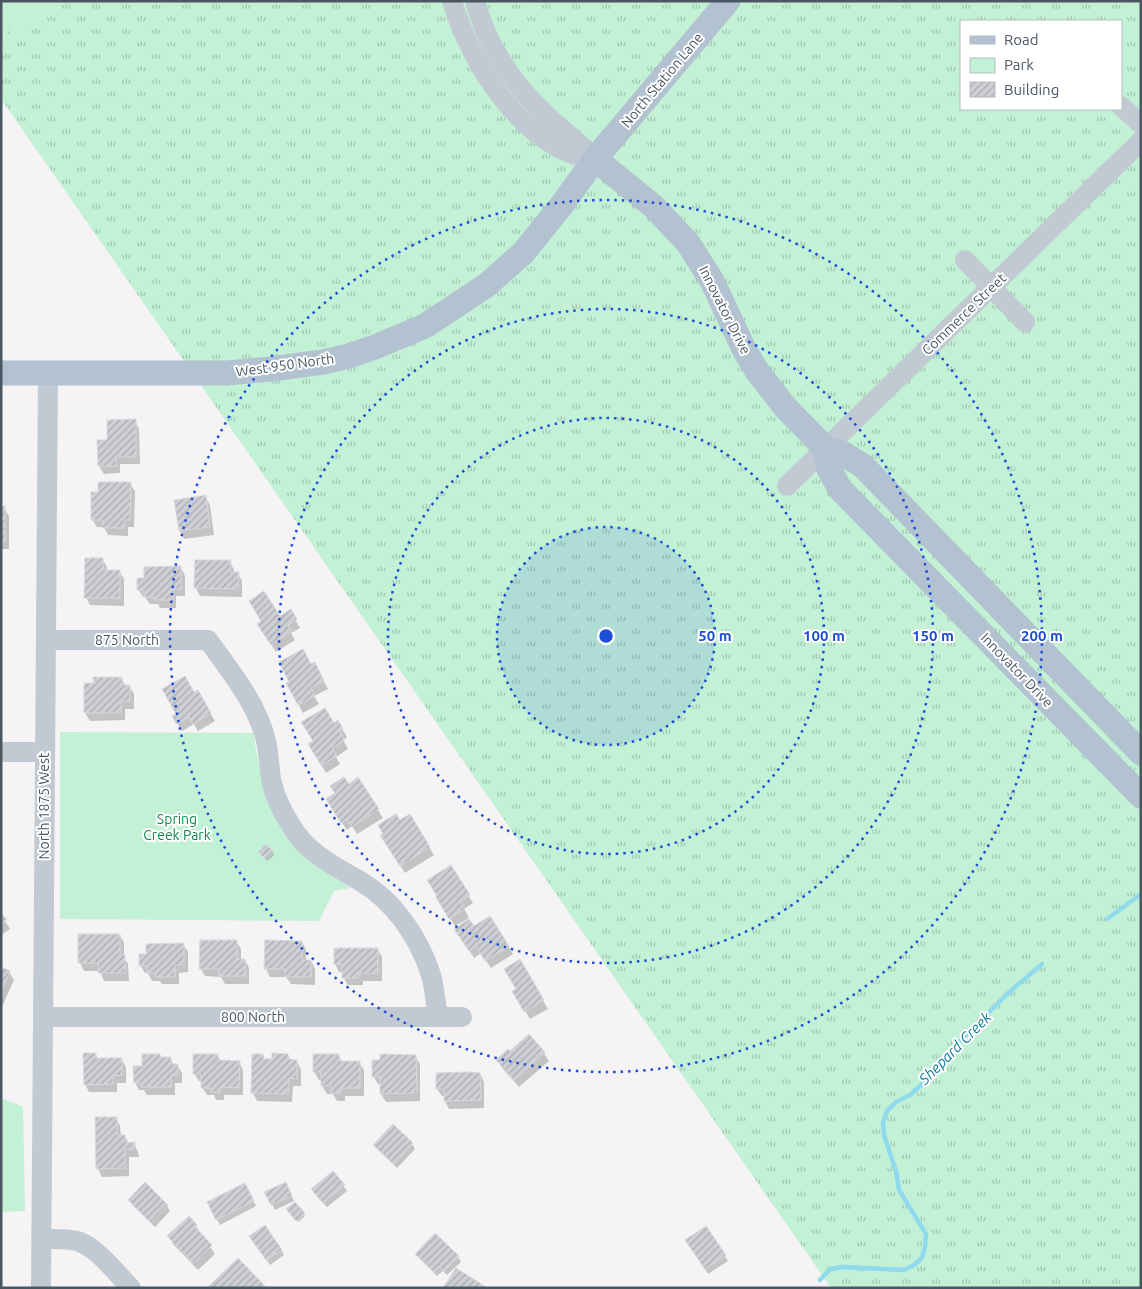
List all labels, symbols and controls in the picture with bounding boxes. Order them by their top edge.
legend [960,20,1122,110]
street label: North Station Lane [618,29,706,131]
text: Road [1004,31,1039,48]
text: Park [1004,56,1034,73]
text: Building [1004,81,1059,98]
street label: Innovator Drive [696,263,754,357]
street label: Commerce Street [919,270,1010,358]
street label: West 950 North [235,350,335,380]
centre of rings [597,627,615,645]
text: 50 m [698,627,732,644]
text: 100 m [803,627,845,644]
text: 150 m [912,627,954,644]
text: 200 m [1021,627,1063,644]
street label: Innovator Drive [978,630,1056,710]
street label: 875 North [95,632,159,648]
street label: North 1875 West [36,752,52,860]
park label: Spring Creek Park [143,811,211,843]
water label: Shepard Creek [915,1008,995,1088]
street label: 800 North [221,1009,285,1025]

